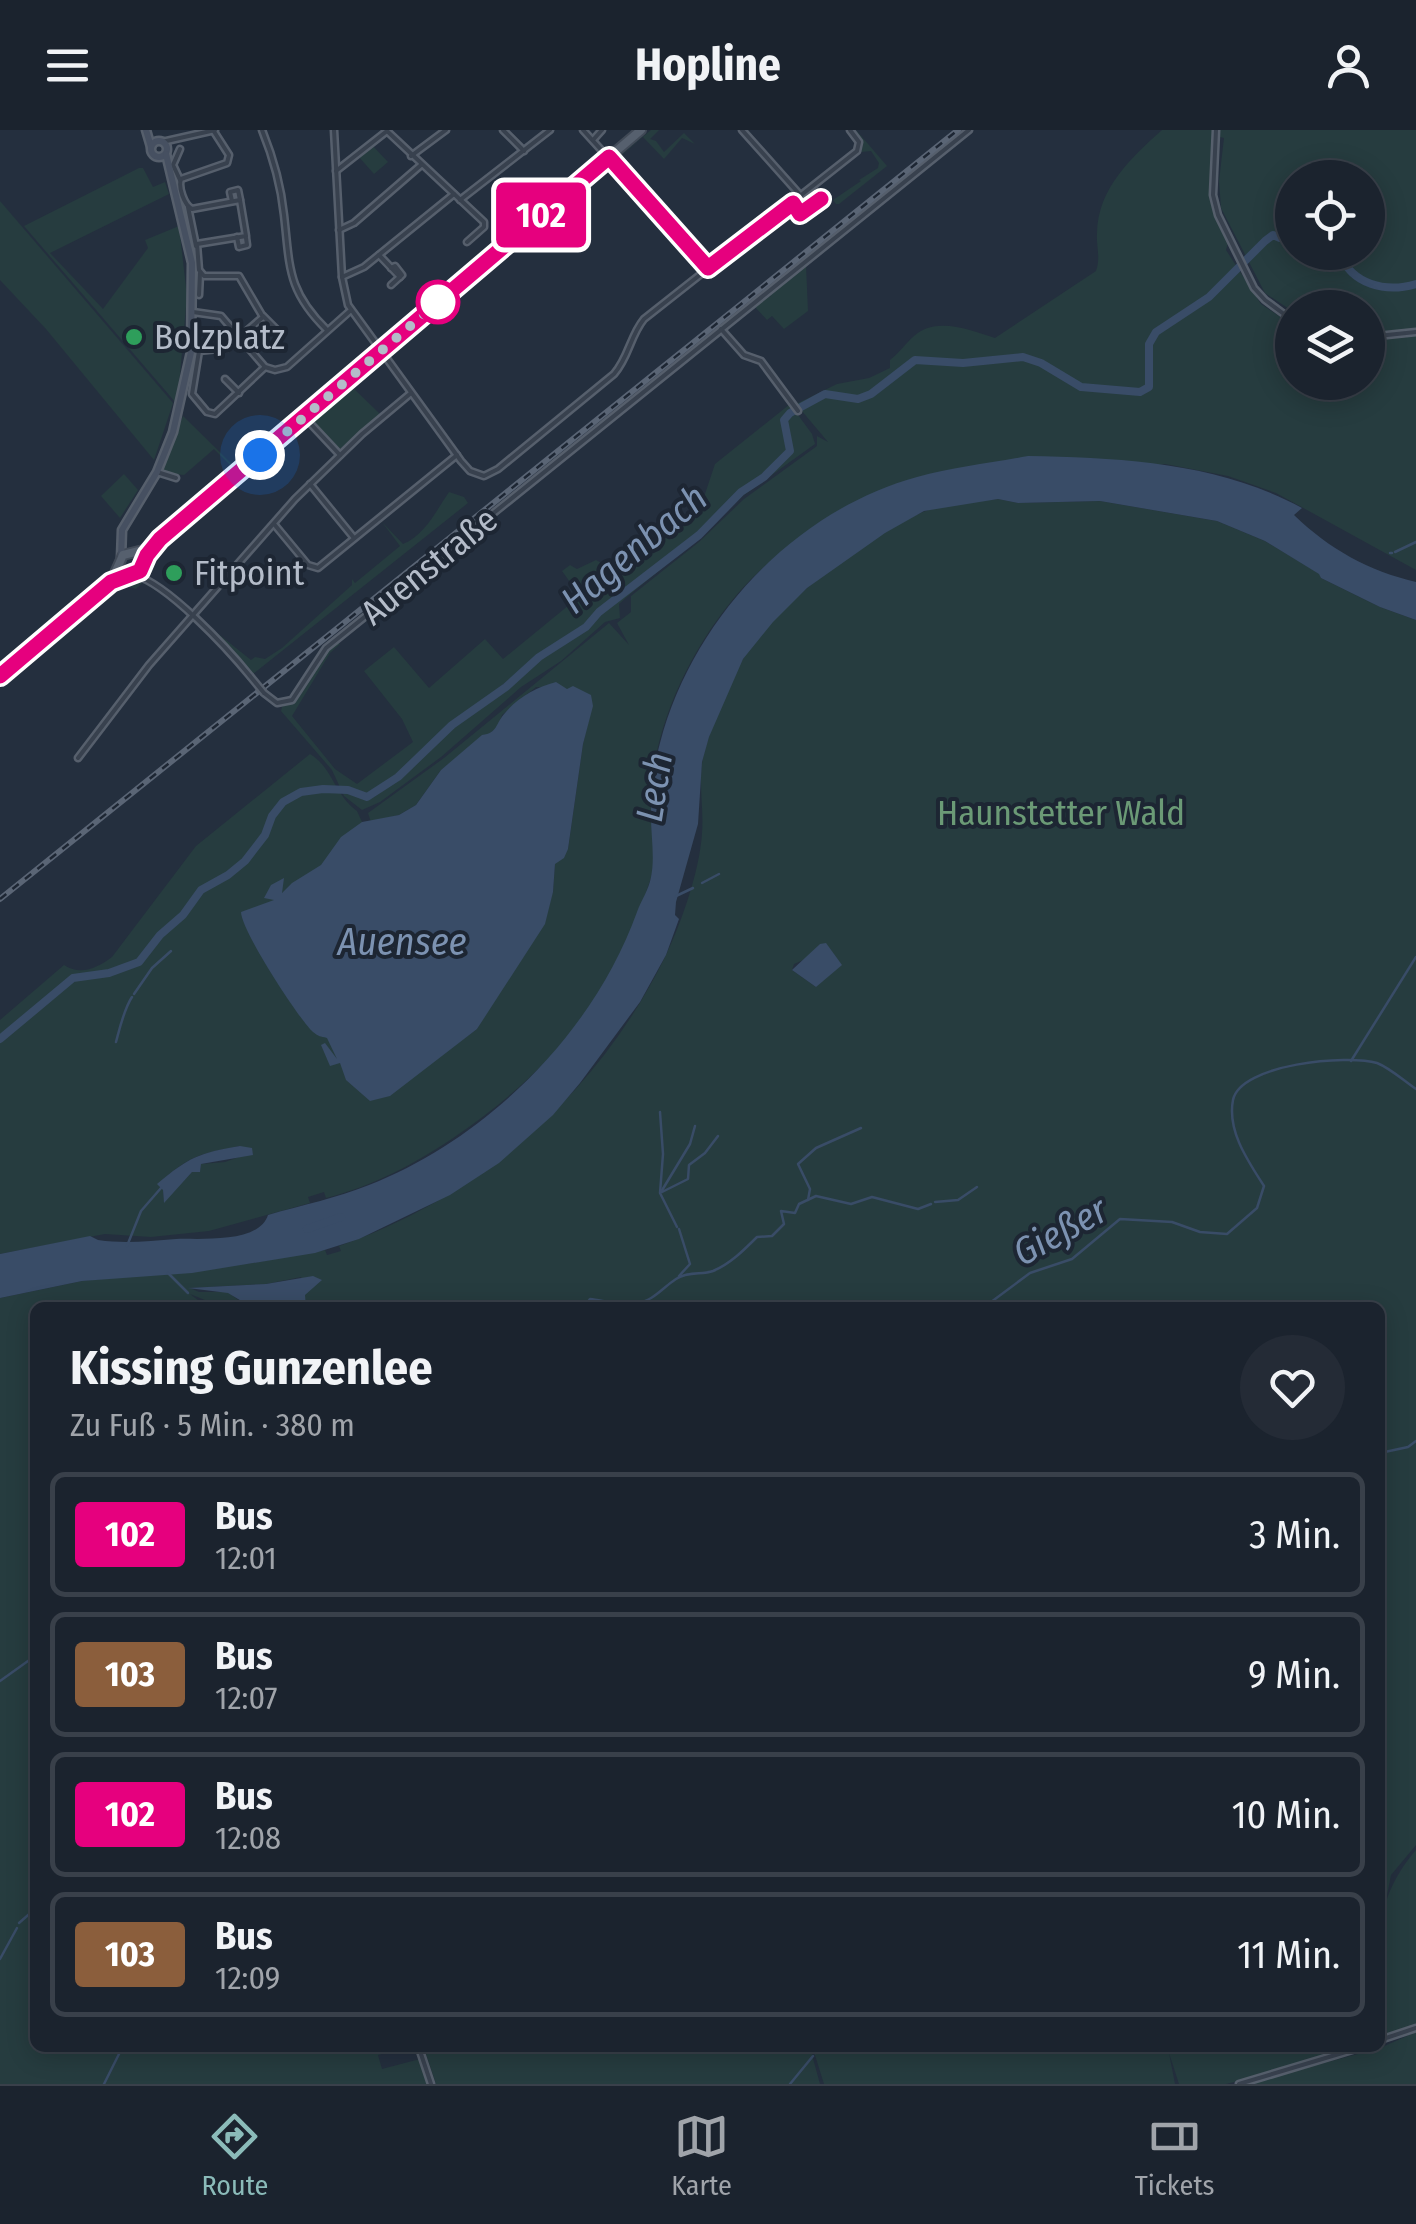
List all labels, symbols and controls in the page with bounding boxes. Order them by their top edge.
icon: menu [40,38,95,93]
text: Hopline [635,38,781,92]
icon: person [1321,38,1376,93]
map controls [1275,160,1385,400]
button: locate [1275,160,1385,270]
line badge: 102 [484,182,598,248]
text: 102 [516,194,566,236]
unlabelled marker [417,281,459,323]
button: layers [1275,290,1385,400]
place label: Bolzplatz [154,316,285,358]
marker: Bolzplatz [123,326,145,348]
your location [235,430,285,480]
water label: Hagenbach [552,475,716,623]
street label: Auenstraße [352,498,506,634]
place label: Fitpoint [194,552,305,594]
marker: Fitpoint [163,562,185,584]
water label: Lech [626,749,682,825]
park label: Haunstetter Wald [937,792,1185,834]
water label: Auensee [335,919,467,965]
water label: Gießer [1005,1186,1117,1275]
button: heart [1240,1335,1345,1440]
text: Kissing Gunzenlee [70,1339,433,1397]
text: Zu Fuß · 5 Min. · 380 m [70,1406,355,1444]
text: Bus [215,1493,273,1539]
text: 3 Min. [1249,1512,1340,1558]
text: 102 [105,1513,155,1555]
text: 12:01 [215,1539,277,1577]
text: Bus [215,1633,273,1679]
text: 9 Min. [1248,1652,1340,1698]
text: 103 [105,1653,155,1695]
text: 12:07 [215,1679,277,1717]
text: Bus [215,1773,273,1819]
text: 10 Min. [1232,1792,1340,1838]
text: 102 [105,1793,155,1835]
text: 12:08 [215,1819,281,1857]
text: Bus [215,1913,273,1959]
text: 11 Min. [1237,1932,1340,1978]
text: 103 [105,1933,155,1975]
text: 12:09 [215,1959,280,1997]
tab: Route [201,2109,268,2202]
tab: Karte [671,2109,732,2202]
tab: Tickets [1135,2109,1215,2202]

